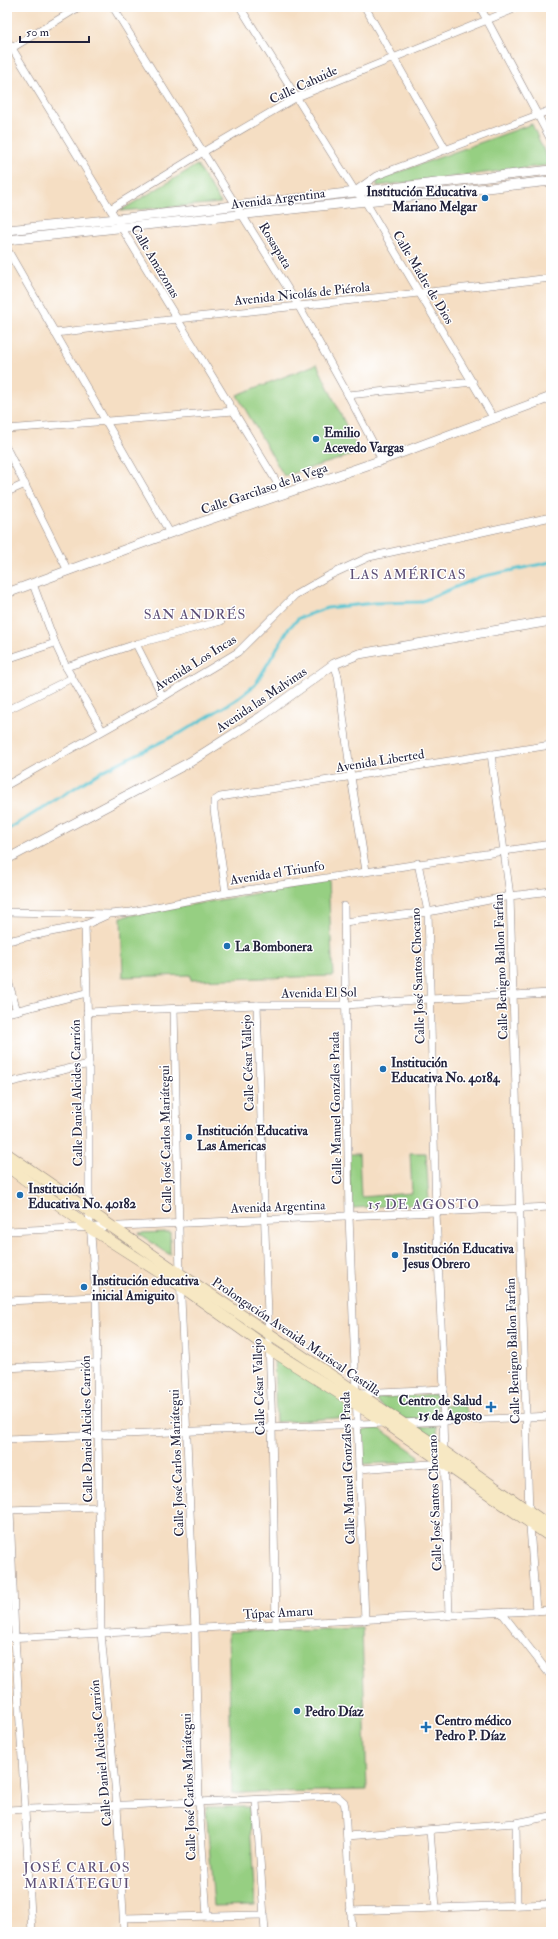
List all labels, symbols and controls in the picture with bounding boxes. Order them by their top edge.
scale bar [20,18,89,44]
text: 50 m [26,25,50,40]
street label: Calle Cahuide [267,62,340,108]
place label: Institución Educativa Mariano Melgar [366,184,478,216]
street label: Avenida Argentina [229,185,327,213]
marker: Institución Educativa Mariano Melgar [480,193,490,203]
street label: Rosaspata [254,219,296,273]
street label: Calle Amazonas [127,222,183,301]
street label: Calle Madre de Dios [389,228,458,328]
street label: Avenida Nicolás de Piérola [233,279,371,309]
place label: Emilio Acevedo Vargas [323,425,404,457]
marker: Emilio Acevedo Vargas [311,434,321,444]
street label: Calle Garcilaso de la Vega [199,460,330,518]
district label: LAS AMÉRICAS [349,566,467,583]
district label: SAN ANDRÉS [144,606,246,623]
street label: Avenida Los Incas [151,631,240,695]
street label: Avenida las Malvinas [212,663,310,737]
street label: Avenida Liberted [334,746,426,776]
street label: Avenida el Triunfo [228,858,325,888]
street label: Calle Benigno Ballon Farfan [490,893,512,1040]
street label: Calle José Santos Chocano [408,908,428,1044]
place label: La Bombonera [235,939,313,955]
marker: La Bombonera [222,941,232,951]
street label: Avenida El Sol [280,984,358,1002]
street label: Calle César Vallejo [238,1014,258,1112]
street label: Calle Daniel Alcides Carrión [68,1019,86,1167]
street label: Calle Manuel Gonzáles Prada [327,1031,345,1185]
place label: Institución Educativa No. 40184 [391,1055,501,1086]
street label: Calle José Carlos Mariátegui [157,1064,175,1213]
marker: Institución Educativa No. 40184 [378,1064,388,1074]
place label: Institución Educativa Las Americas [197,1123,309,1154]
marker: Institución Educativa Las Americas [184,1132,194,1142]
place label: Institución Educativa No. 40182 [28,1181,137,1212]
marker: Institución Educativa No. 40182 [15,1190,25,1200]
district label: 15 DE AGOSTO [368,1196,480,1213]
street label: Avenida Argentina [229,1197,326,1217]
place label: Institución Educativa Jesus Obrero [402,1241,515,1273]
marker: Institución Educativa Jesus Obrero [390,1250,400,1260]
place label: Institución educativa inicial Amiguito [91,1273,200,1305]
street label: Prolongación Avenida Mariscal Castilla [209,1274,385,1400]
street label: Calle Benigno Ballon Farfan [502,1277,524,1424]
marker: Institución educativa inicial Amiguito [79,1282,89,1292]
street label: Calle César Vallejo [249,1338,269,1436]
street label: Calle Daniel Alcides Carrión [78,1355,96,1503]
street label: Calle José Carlos Mariátegui [166,1388,188,1537]
street label: Calle Manuel Gonzáles Prada [337,1391,359,1545]
place label: Centro de Salud 15 de Agosto [399,1393,483,1425]
marker: Centro de Salud 15 de Agosto [485,1401,497,1413]
street label: Calle José Santos Chocano [425,1435,445,1571]
street label: Túpac Amaru [243,1603,314,1624]
street label: Calle Daniel Alcides Carrión [87,1679,115,1827]
place label: Pedro Díaz [305,1704,364,1720]
marker: Pedro Díaz [292,1706,302,1716]
street label: Calle José Carlos Mariátegui [178,1712,200,1861]
place label: Centro médico Pedro P. Díaz [435,1713,512,1744]
marker: Centro médico Pedro P. Díaz [420,1721,432,1733]
district label: JOSÉ CARLOS MARIÁTEGUI [22,1859,131,1892]

